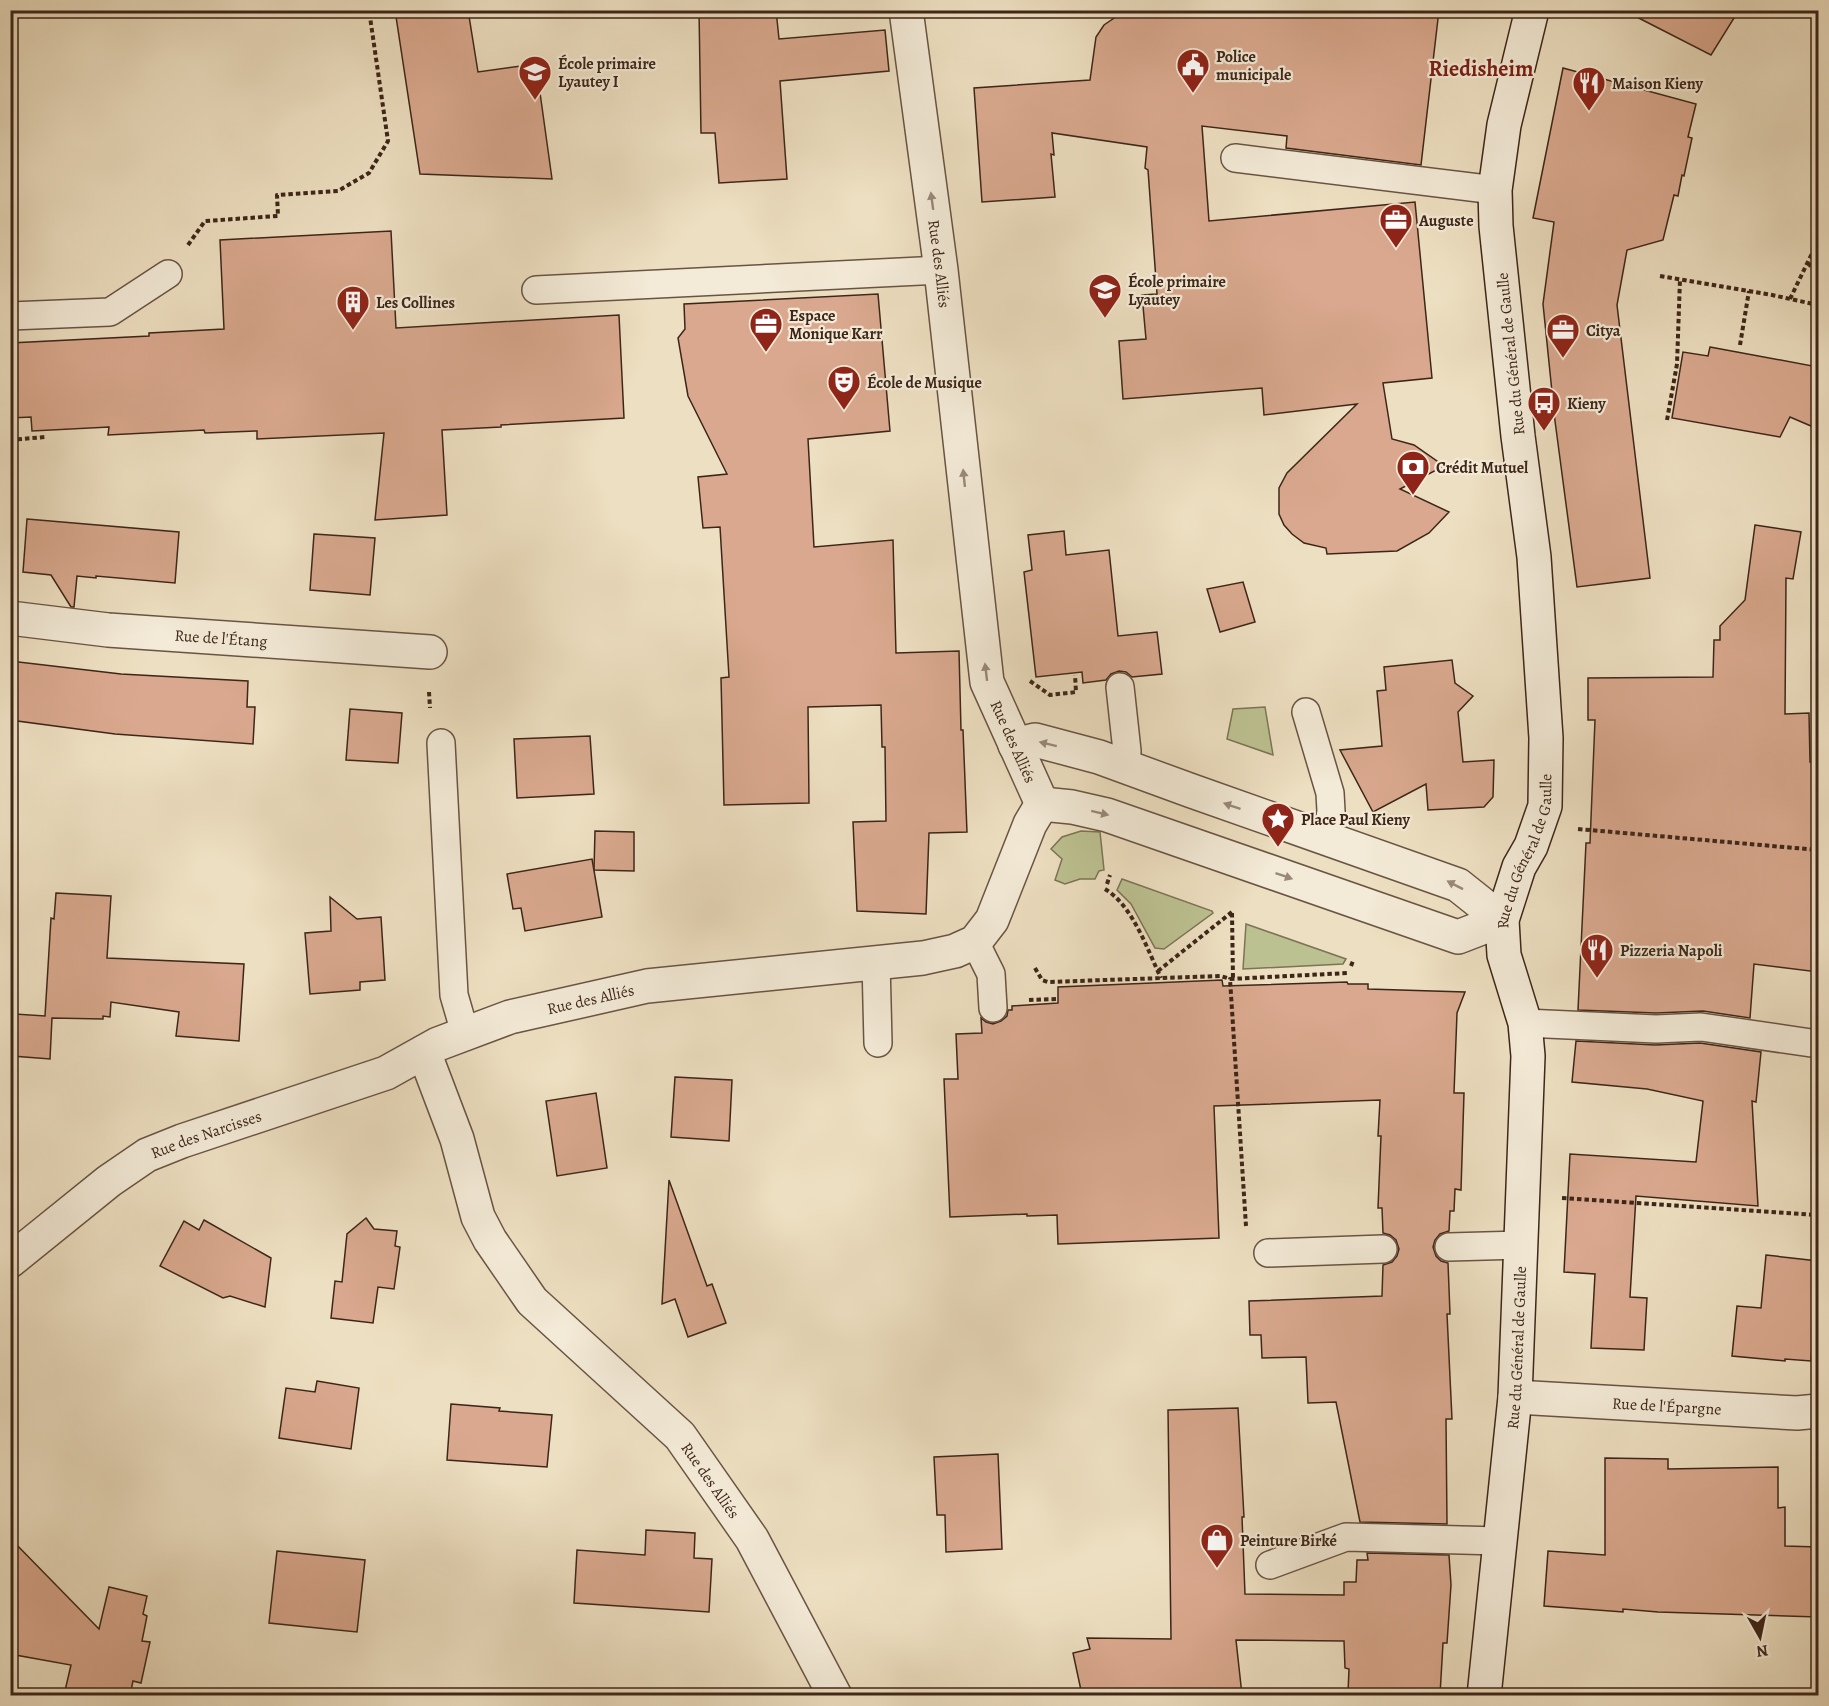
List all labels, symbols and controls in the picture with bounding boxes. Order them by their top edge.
place label: Police municipale [1216,46,1291,86]
public building icon: Police municipale [1175,47,1211,94]
place label: École primaire Lyautey I [558,53,656,93]
school or university icon: École primaire Lyautey I [517,54,553,101]
district label: Riedisheim [1429,54,1533,84]
restaurant icon: Maison Kieny [1571,65,1607,112]
place label: Maison Kieny [1612,73,1704,95]
one-way arrow [927,191,936,210]
office icon: Auguste [1378,202,1414,249]
place label: Auguste [1418,210,1474,232]
street label: Rue des Alliés [922,218,955,309]
place label: École primaire Lyautey [1128,271,1226,311]
school or university icon: École primaire Lyautey [1087,272,1123,319]
street label: Rue du Général de Gaulle [1492,272,1530,436]
building icon: Les Collines [335,284,371,331]
place label: Les Collines [376,292,455,314]
place label: Espace Monique Karr [789,305,883,345]
office icon: Espace Monique Karr [748,306,784,353]
office icon: Citya [1545,312,1581,359]
place label: Citya [1586,320,1621,342]
theatre icon: École de Musique [826,364,862,411]
place label: École de Musique [867,372,982,394]
bus stop icon: Kieny [1526,385,1562,432]
place label: Kieny [1567,393,1606,415]
bank icon: Crédit Mutuel [1395,449,1431,496]
place label: Crédit Mutuel [1436,457,1529,479]
one-way arrow [959,468,969,487]
street label: Rue de l'Étang [174,625,268,653]
one-way arrow [981,662,990,681]
street label: Rue des Alliés [985,697,1041,787]
one-way arrow [1038,738,1057,748]
street label: Rue du Général de Gaulle [1492,774,1557,929]
one-way arrow [1223,800,1241,810]
place icon: Place Paul Kieny [1260,801,1296,848]
one-way arrow [1091,809,1109,819]
place label: Place Paul Kieny [1301,809,1411,831]
one-way arrow [1276,872,1294,882]
one-way arrow [1446,881,1464,891]
restaurant icon: Pizzeria Napoli [1579,932,1615,979]
place label: Pizzeria Napoli [1620,940,1723,962]
street label: Rue des Alliés [545,979,636,1020]
street label: Rue des Narcisses [148,1105,265,1164]
street label: Rue du Général de Gaulle [1502,1266,1532,1430]
street label: Rue de l'Épargne [1611,1393,1722,1421]
street label: Rue des Alliés [676,1438,744,1523]
shop icon: Peinture Birké [1199,1522,1235,1569]
place label: Peinture Birké [1240,1530,1337,1552]
north arrow [1730,1607,1790,1667]
text: N [1754,1639,1770,1663]

